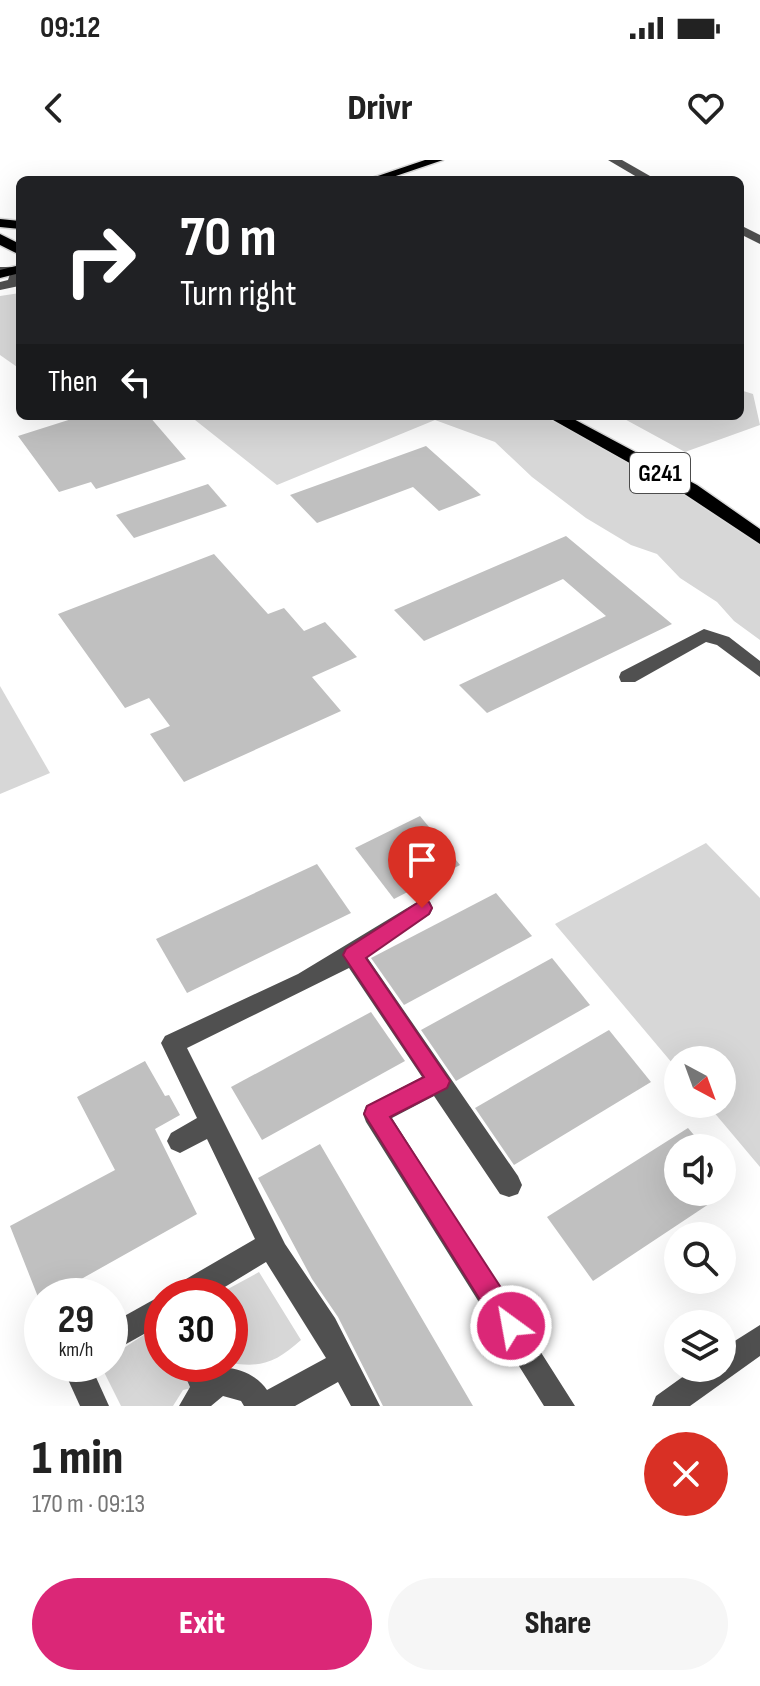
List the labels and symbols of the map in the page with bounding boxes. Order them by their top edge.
road number: G241 [630,453,690,493]
pin [388,826,456,908]
north arrow [664,1046,736,1118]
speed limit sign: 30 [144,1278,248,1382]
position arrow [469,1284,553,1368]

